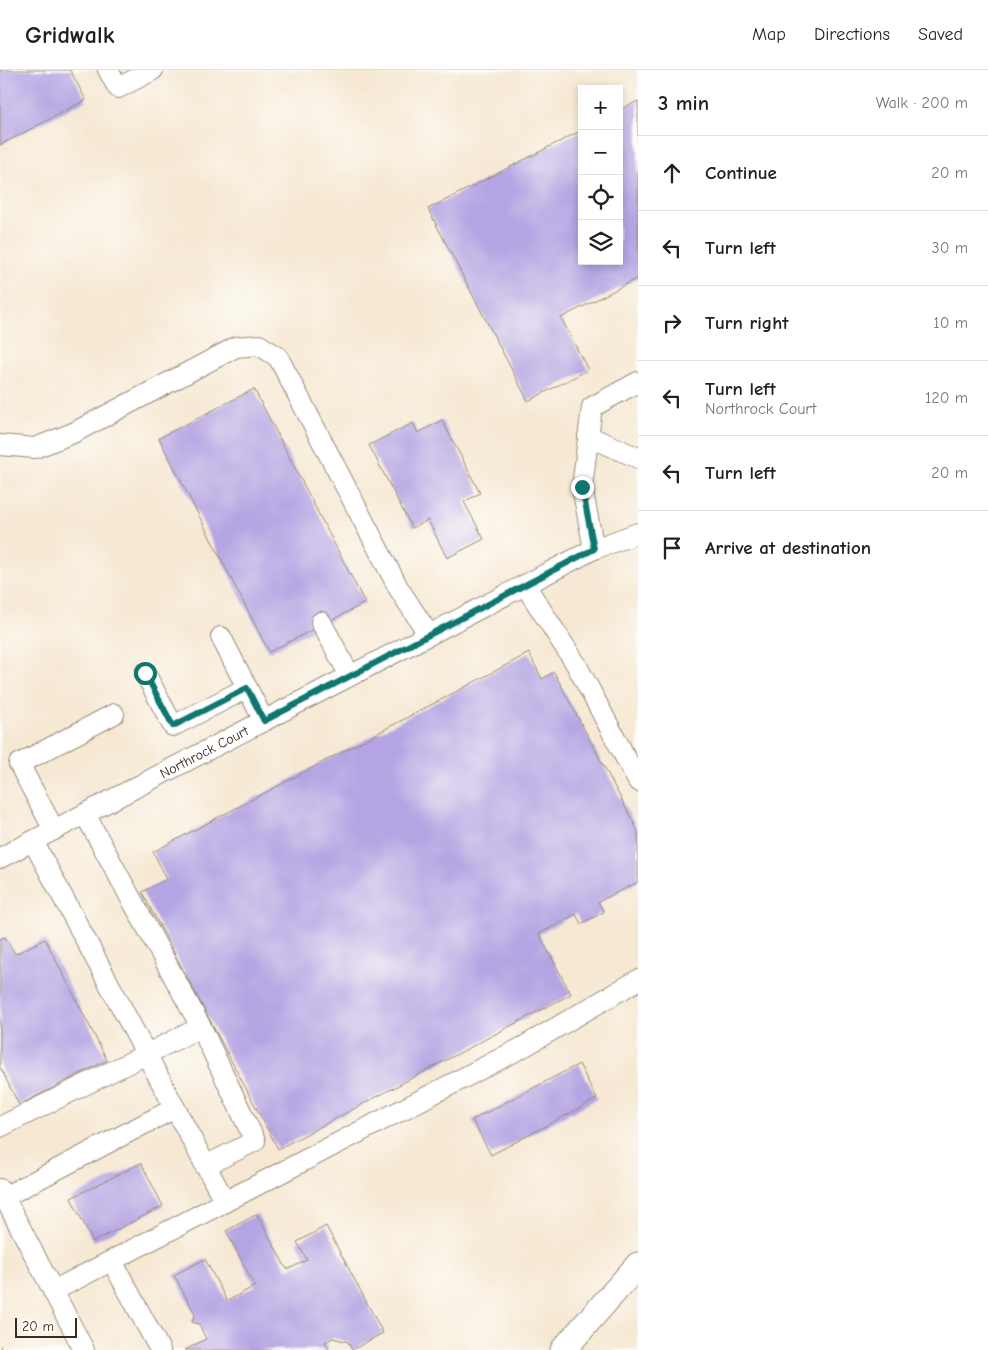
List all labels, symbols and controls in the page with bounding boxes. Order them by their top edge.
text: Gridwalk [25,21,114,49]
text: Map [752,24,786,45]
text: Directions [814,24,890,45]
text: Saved [918,24,963,45]
map controls [578,85,623,265]
button: + [578,85,623,130]
text: 3 min [658,91,709,115]
text: Walk · 200 m [876,94,968,112]
button: − [578,130,623,175]
icon: ahead [658,159,686,187]
text: Continue [705,162,777,184]
text: 20 m [931,164,968,182]
button: locate [578,175,623,220]
button: layers [578,220,623,265]
icon: left [658,234,686,262]
text: Turn left [705,237,776,259]
text: 30 m [932,239,968,257]
icon: right [658,309,686,337]
text: Turn right [705,312,789,334]
text: 10 m [933,314,968,332]
text: Turn left [705,378,776,400]
icon: left [658,384,686,412]
text: 120 m [925,389,968,407]
text: Northrock Court [705,400,816,418]
icon: left [658,459,686,487]
text: Turn left [705,462,776,484]
text: 20 m [931,464,968,482]
route end [571,476,594,499]
icon: arrive [658,534,686,562]
text: Arrive at destination [705,537,871,559]
route start [134,662,157,685]
street label: Northrock Court [157,721,252,782]
scale bar [15,1315,78,1338]
text: 20 m [22,1318,54,1335]

